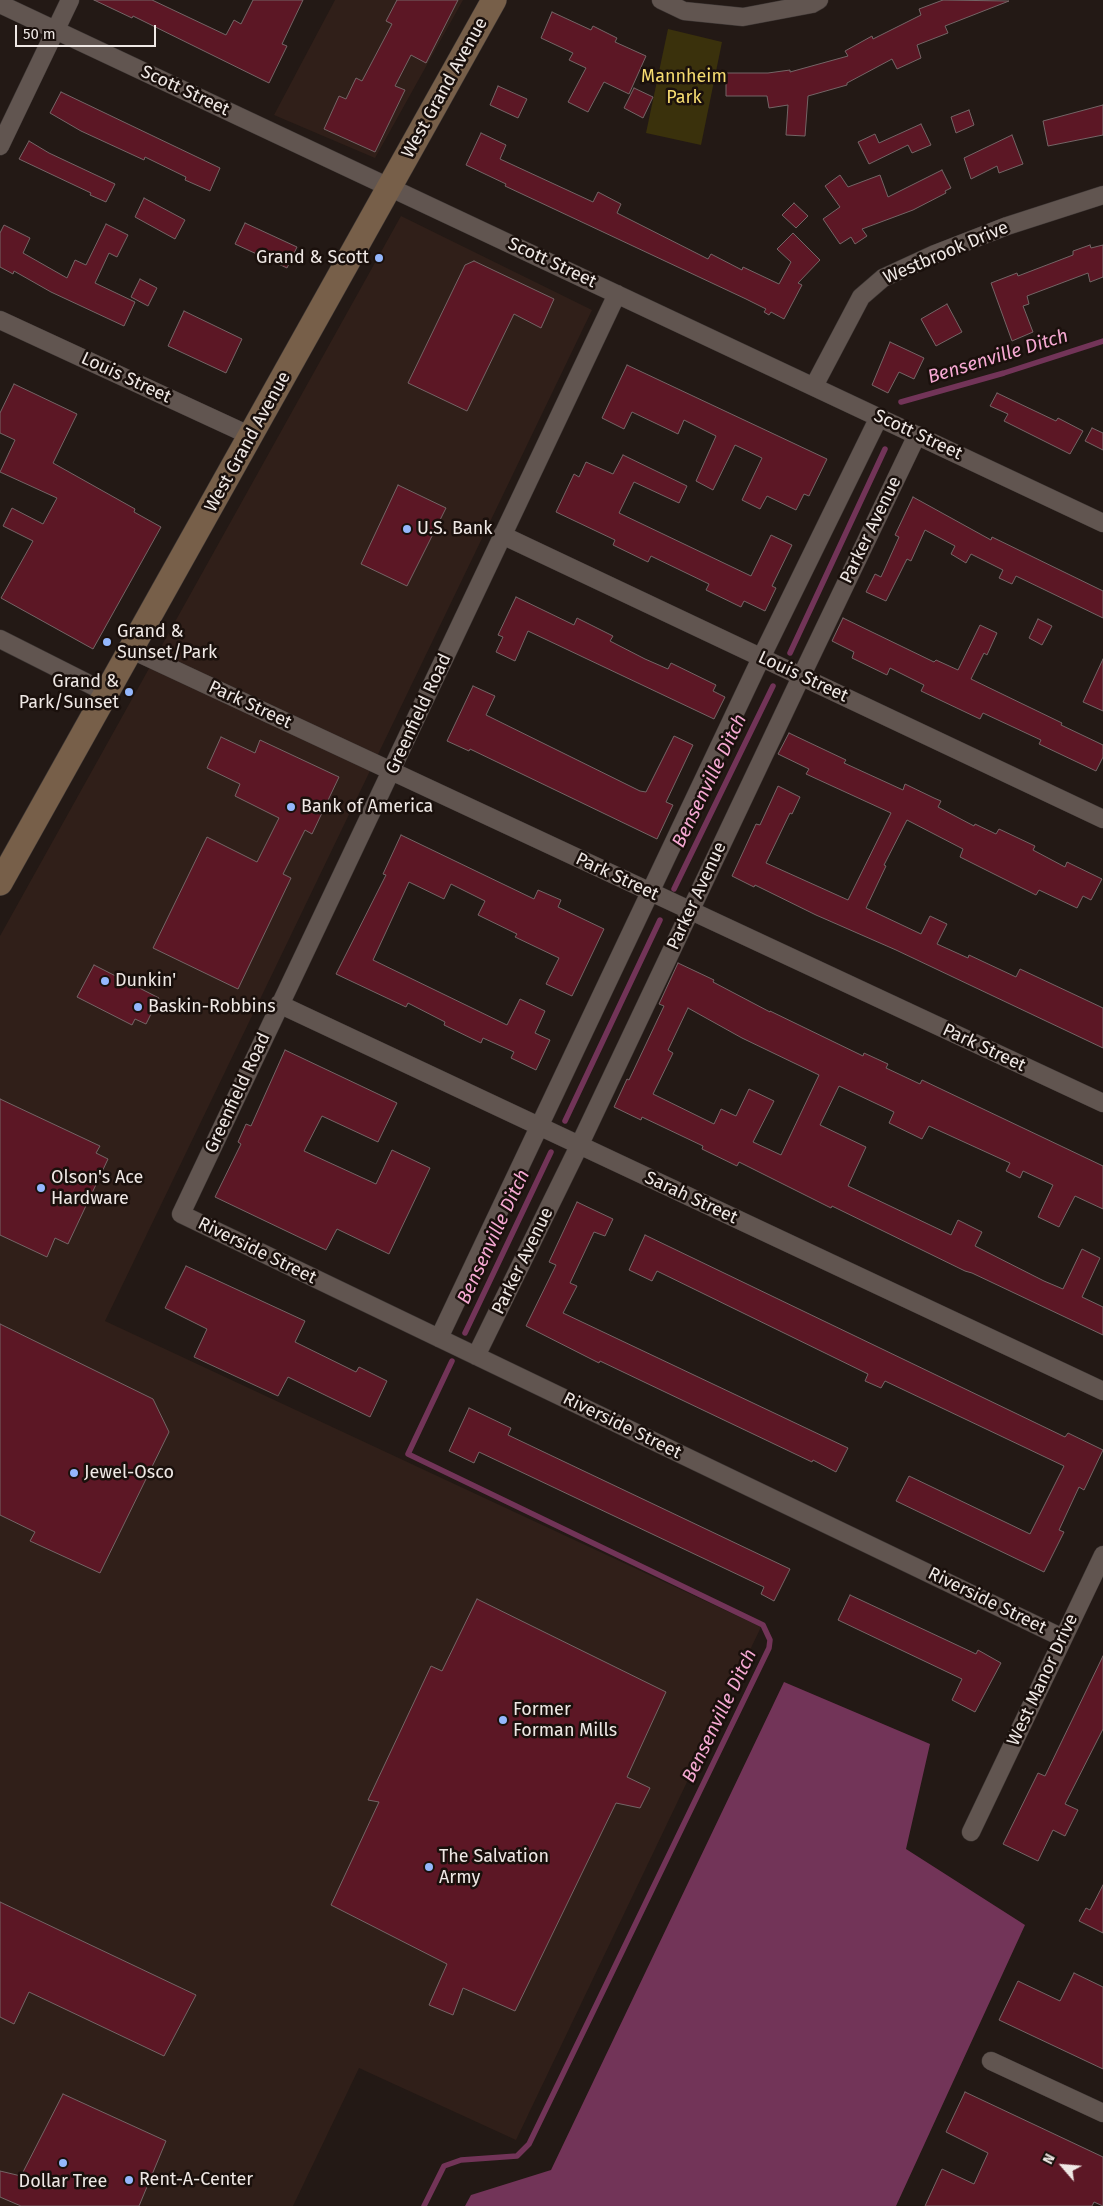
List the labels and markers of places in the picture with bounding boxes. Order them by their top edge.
place label: Grand & Scott [256,247,369,269]
marker: Grand & Scott [373,252,385,264]
place label: U.S. Bank [417,518,492,540]
marker: U.S. Bank [401,523,413,535]
place label: Grand & Sunset/Park [117,621,217,664]
marker: Grand & Sunset/Park [101,636,113,648]
place label: Grand & Park/Sunset [19,671,119,714]
marker: Grand & Park/Sunset [123,686,135,698]
place label: Bank of America [301,796,433,818]
marker: Bank of America [285,801,297,813]
place label: Dunkin' [115,970,176,992]
marker: Dunkin' [99,975,111,987]
place label: Baskin-Robbins [148,996,276,1018]
marker: Baskin-Robbins [132,1001,144,1013]
place label: Olson's Ace Hardware [51,1167,143,1210]
marker: Olson's Ace Hardware [35,1182,47,1194]
place label: Jewel-Osco [84,1462,174,1484]
marker: Jewel-Osco [68,1467,80,1479]
place label: Former Forman Mills [513,1699,617,1742]
marker: Former Forman Mills [497,1714,509,1726]
place label: The Salvation Army [439,1846,549,1888]
marker: The Salvation Army [423,1861,435,1873]
marker: Dollar Tree [57,2157,69,2169]
place label: Rent-A-Center [139,2169,253,2191]
place label: Dollar Tree [19,2171,107,2193]
marker: Rent-A-Center [123,2174,135,2186]

